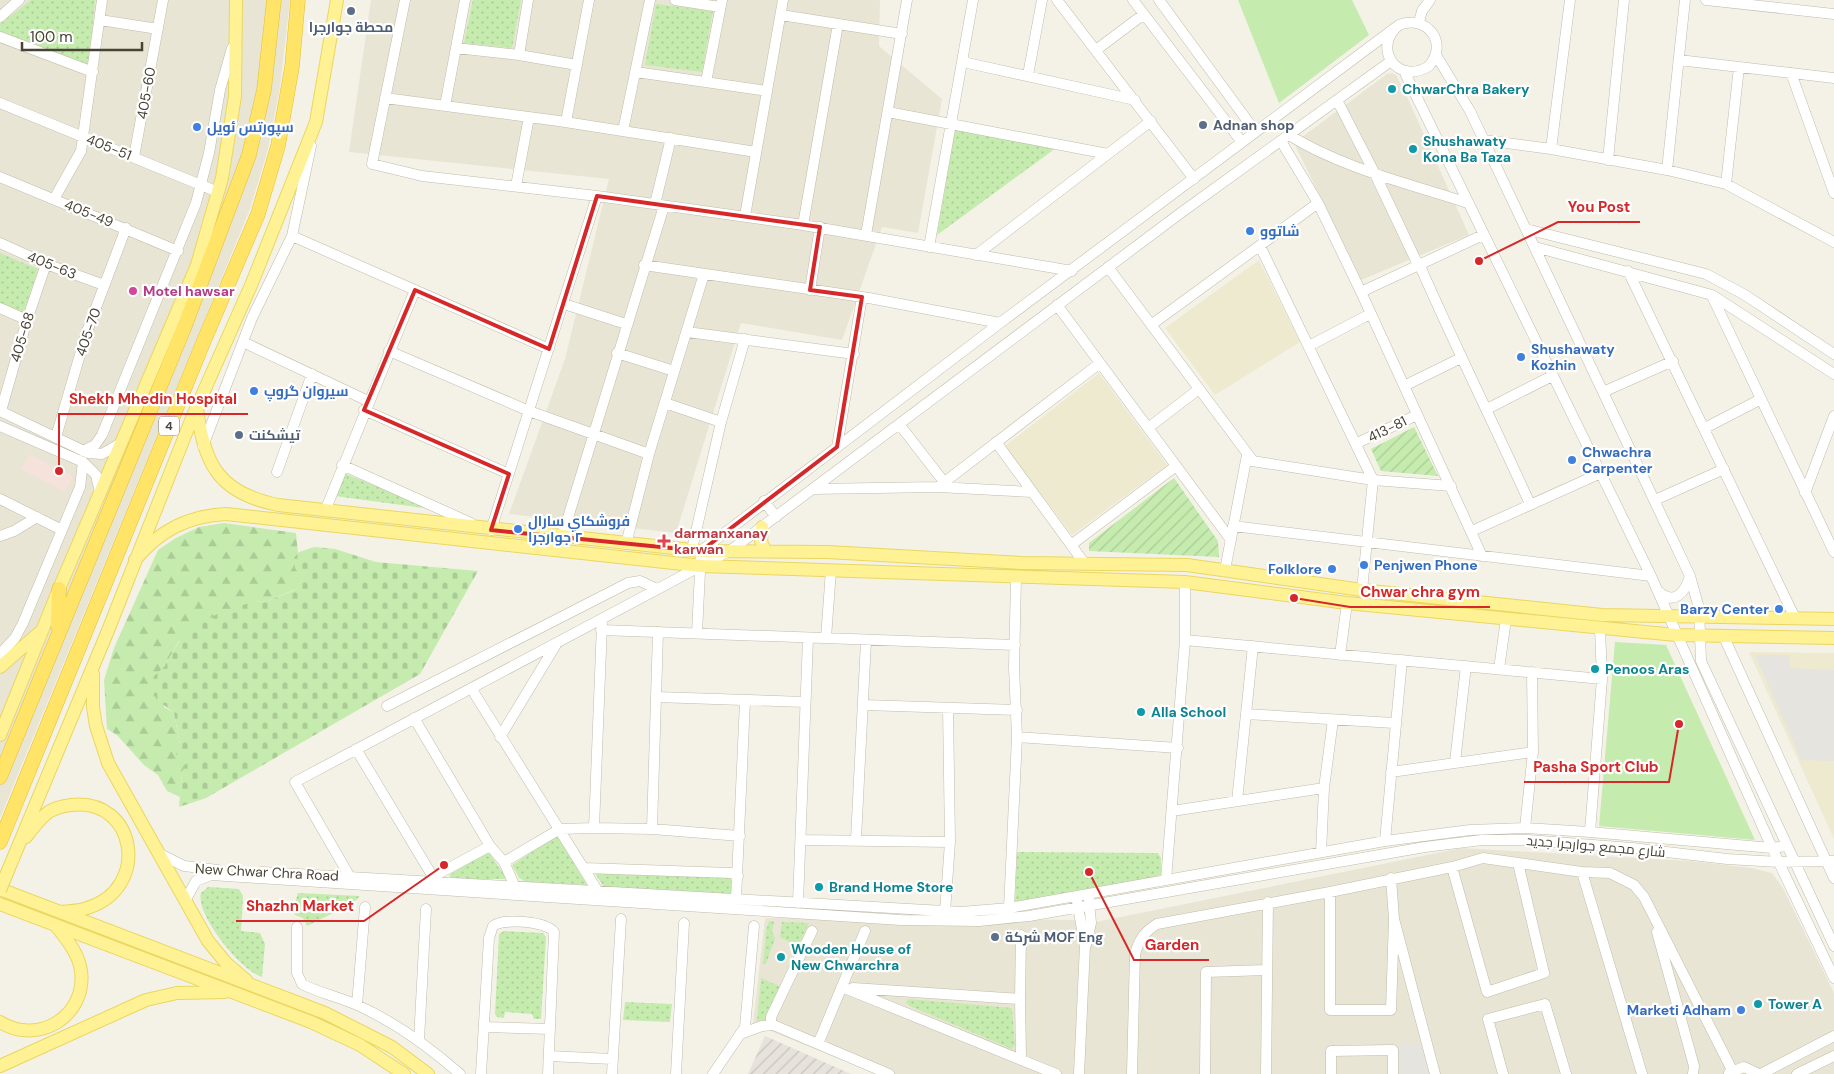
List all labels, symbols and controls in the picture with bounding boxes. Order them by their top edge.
marker: محطة جوارجرا [345,5,357,17]
place label: محطة جوارجرا [309,18,393,36]
scale bar [22,20,142,52]
text: 100 m [30,27,73,47]
street label: 405-60 [133,66,159,120]
place label: ChwarChra Bakery [1402,80,1530,98]
marker: ChwarChra Bakery [1386,83,1398,95]
place label: Adnan shop [1213,116,1294,134]
place label: سپورتس ئويل [207,118,294,137]
marker: Adnan shop [1197,119,1209,131]
marker: سپورتس ئويل [191,121,203,133]
street label: 405-51 [84,130,134,164]
place label: Shushawaty Kona Ba Taza [1423,132,1511,166]
marker: Shushawaty Kona Ba Taza [1407,143,1419,155]
callout: You Post [1558,192,1640,222]
street label: 405-49 [62,195,116,231]
text: You Post [1568,197,1630,217]
place label: شاتوو [1260,222,1299,240]
marker: شاتوو [1244,225,1256,237]
street label: 405-63 [25,247,79,283]
place label: Motel hawsar [143,282,235,300]
marker: Motel hawsar [127,285,139,297]
street label: 405-70 [71,305,105,359]
street label: 405-68 [6,310,38,364]
place label: Shushawaty Kozhin [1531,340,1615,374]
marker: Shushawaty Kozhin [1515,351,1527,363]
place label: سیروان گروپ [264,382,348,402]
callout: Shekh Mhedin Hospital [59,384,248,414]
marker: سیروان گروپ [248,385,260,397]
text: Shekh Mhedin Hospital [69,389,237,409]
street label: 413-81 [1364,412,1410,446]
road number: 4 [159,416,179,436]
place label: تيشكنت [249,426,301,444]
marker: تيشكنت [233,429,245,441]
place label: Chwachra Carpenter [1582,443,1653,477]
marker: Chwachra Carpenter [1566,454,1578,466]
place label: فروشكاي سارال ٢ جوارجرا [528,512,630,546]
marker: فروشكاي سارال ٢ جوارجرا [512,523,524,535]
place label: darmanxanay karwan [674,524,769,558]
marker: darmanxanay karwan [658,535,670,547]
place label: Penjwen Phone [1374,556,1478,574]
marker: Penjwen Phone [1358,559,1370,571]
place label: Folklore [1268,560,1322,578]
marker: Folklore [1326,563,1338,575]
callout: Chwar chra gym [1350,577,1490,607]
text: Chwar chra gym [1360,582,1480,602]
place label: Barzy Center [1680,600,1769,618]
marker: Barzy Center [1773,603,1785,615]
place label: Penoos Aras [1605,660,1689,678]
marker: Penoos Aras [1589,663,1601,675]
place label: Alla School [1151,703,1226,721]
marker: Alla School [1135,706,1147,718]
callout: Pasha Sport Club [1524,752,1669,782]
text: Pasha Sport Club [1533,757,1659,777]
street label: شارع مجمع جوارجرا جديد [1526,831,1666,861]
street label: New Chwar Chra Road [195,859,339,885]
place label: Brand Home Store [829,878,953,896]
marker: Brand Home Store [813,881,825,893]
callout: Shazhn Market [236,891,364,921]
text: Shazhn Market [246,896,354,916]
place label: شركة MOF Eng [1005,928,1103,946]
callout: Garden [1134,930,1209,960]
marker: شركة MOF Eng [989,931,1001,943]
text: Garden [1145,935,1199,955]
place label: Wooden House of New Chwarchra [791,940,911,974]
marker: Wooden House of New Chwarchra [775,951,787,963]
place label: Tower A [1768,995,1822,1013]
marker: Tower A [1752,998,1764,1010]
place label: Marketi Adham [1627,1001,1731,1019]
marker: Marketi Adham [1735,1004,1747,1016]

